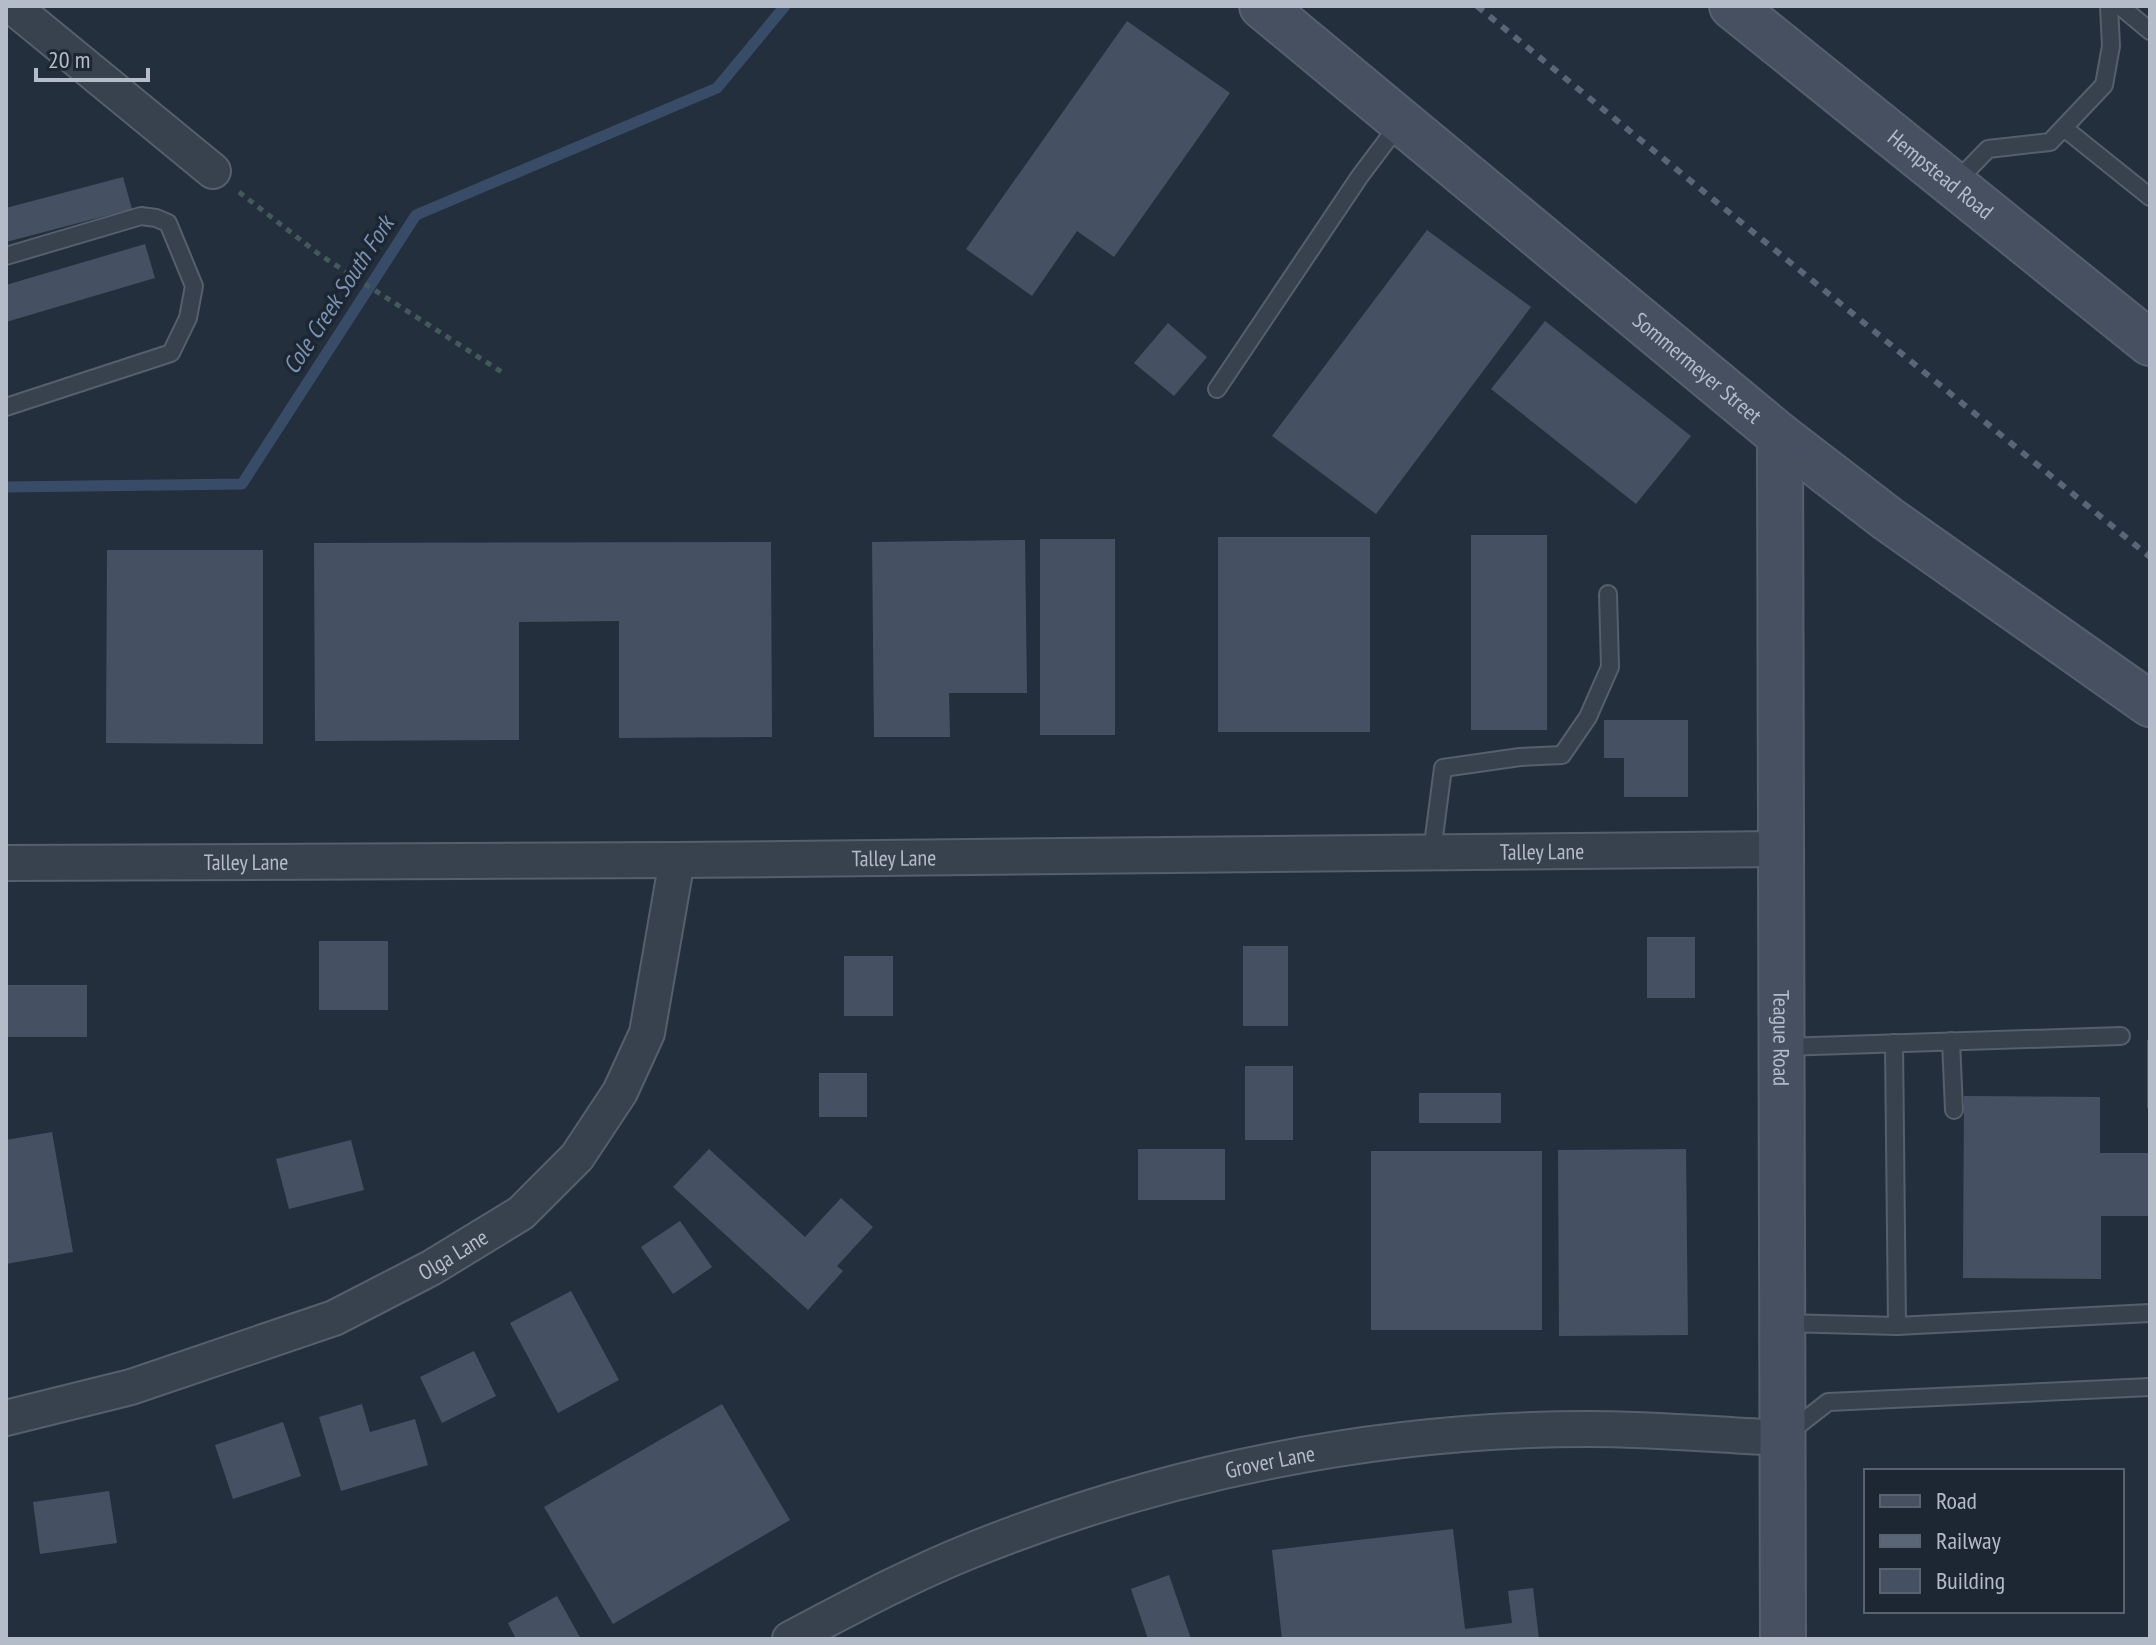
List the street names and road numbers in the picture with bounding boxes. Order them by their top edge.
street label: Hempstead Road [1882,123,1999,225]
street label: Sommermeyer Street [1627,306,1768,429]
street label: Talley Lane [1500,837,1584,866]
street label: Talley Lane [852,843,936,872]
street label: Talley Lane [204,848,288,876]
street label: Teague Road [1767,990,1796,1086]
street label: Olga Lane [413,1223,493,1286]
street label: Grover Lane [1222,1439,1317,1484]

